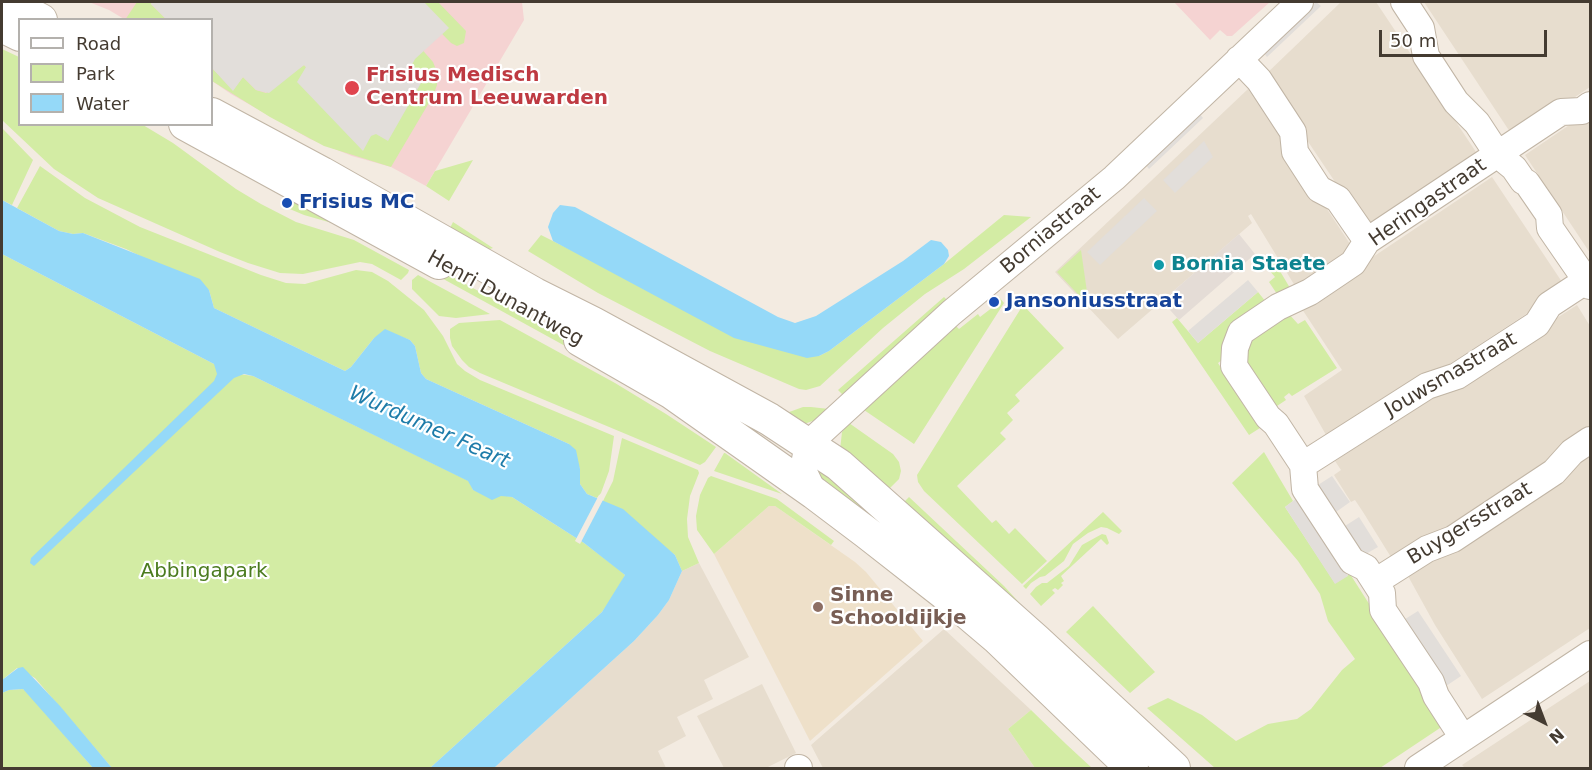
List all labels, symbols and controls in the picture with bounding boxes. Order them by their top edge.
legend [18,18,213,126]
scale bar [1382,18,1550,56]
text: 50 m [1390,30,1436,51]
text: Road [76,33,121,54]
text: Park [76,63,115,84]
place label: Frisius Medisch Centrum Leeuwarden [366,64,608,111]
marker: Frisius Medisch Centrum Leeuwarden [343,79,361,97]
text: Water [76,93,129,114]
street label: Heringastraat [1365,154,1491,252]
street label: Borniastraat [996,182,1106,280]
place label: Frisius MC [299,191,415,215]
marker: Frisius MC [280,196,294,210]
street label: Henri Dunantweg [423,246,587,352]
place label: Bornia Staete [1171,253,1326,277]
marker: Bornia Staete [1152,258,1166,272]
place label: Jansoniusstraat [1006,290,1182,314]
marker: Jansoniusstraat [987,295,1001,309]
street label: Jouwsmastraat [1381,328,1521,422]
water label: Wurdumer Feart [345,381,513,475]
street label: Buygersstraat [1404,477,1536,571]
park label: Abbingapark [140,560,268,584]
place label: Sinne Schooldijkje [830,584,967,631]
marker: Sinne Schooldijkje [811,600,825,614]
north arrow [1514,692,1574,752]
text: N [1545,724,1568,747]

